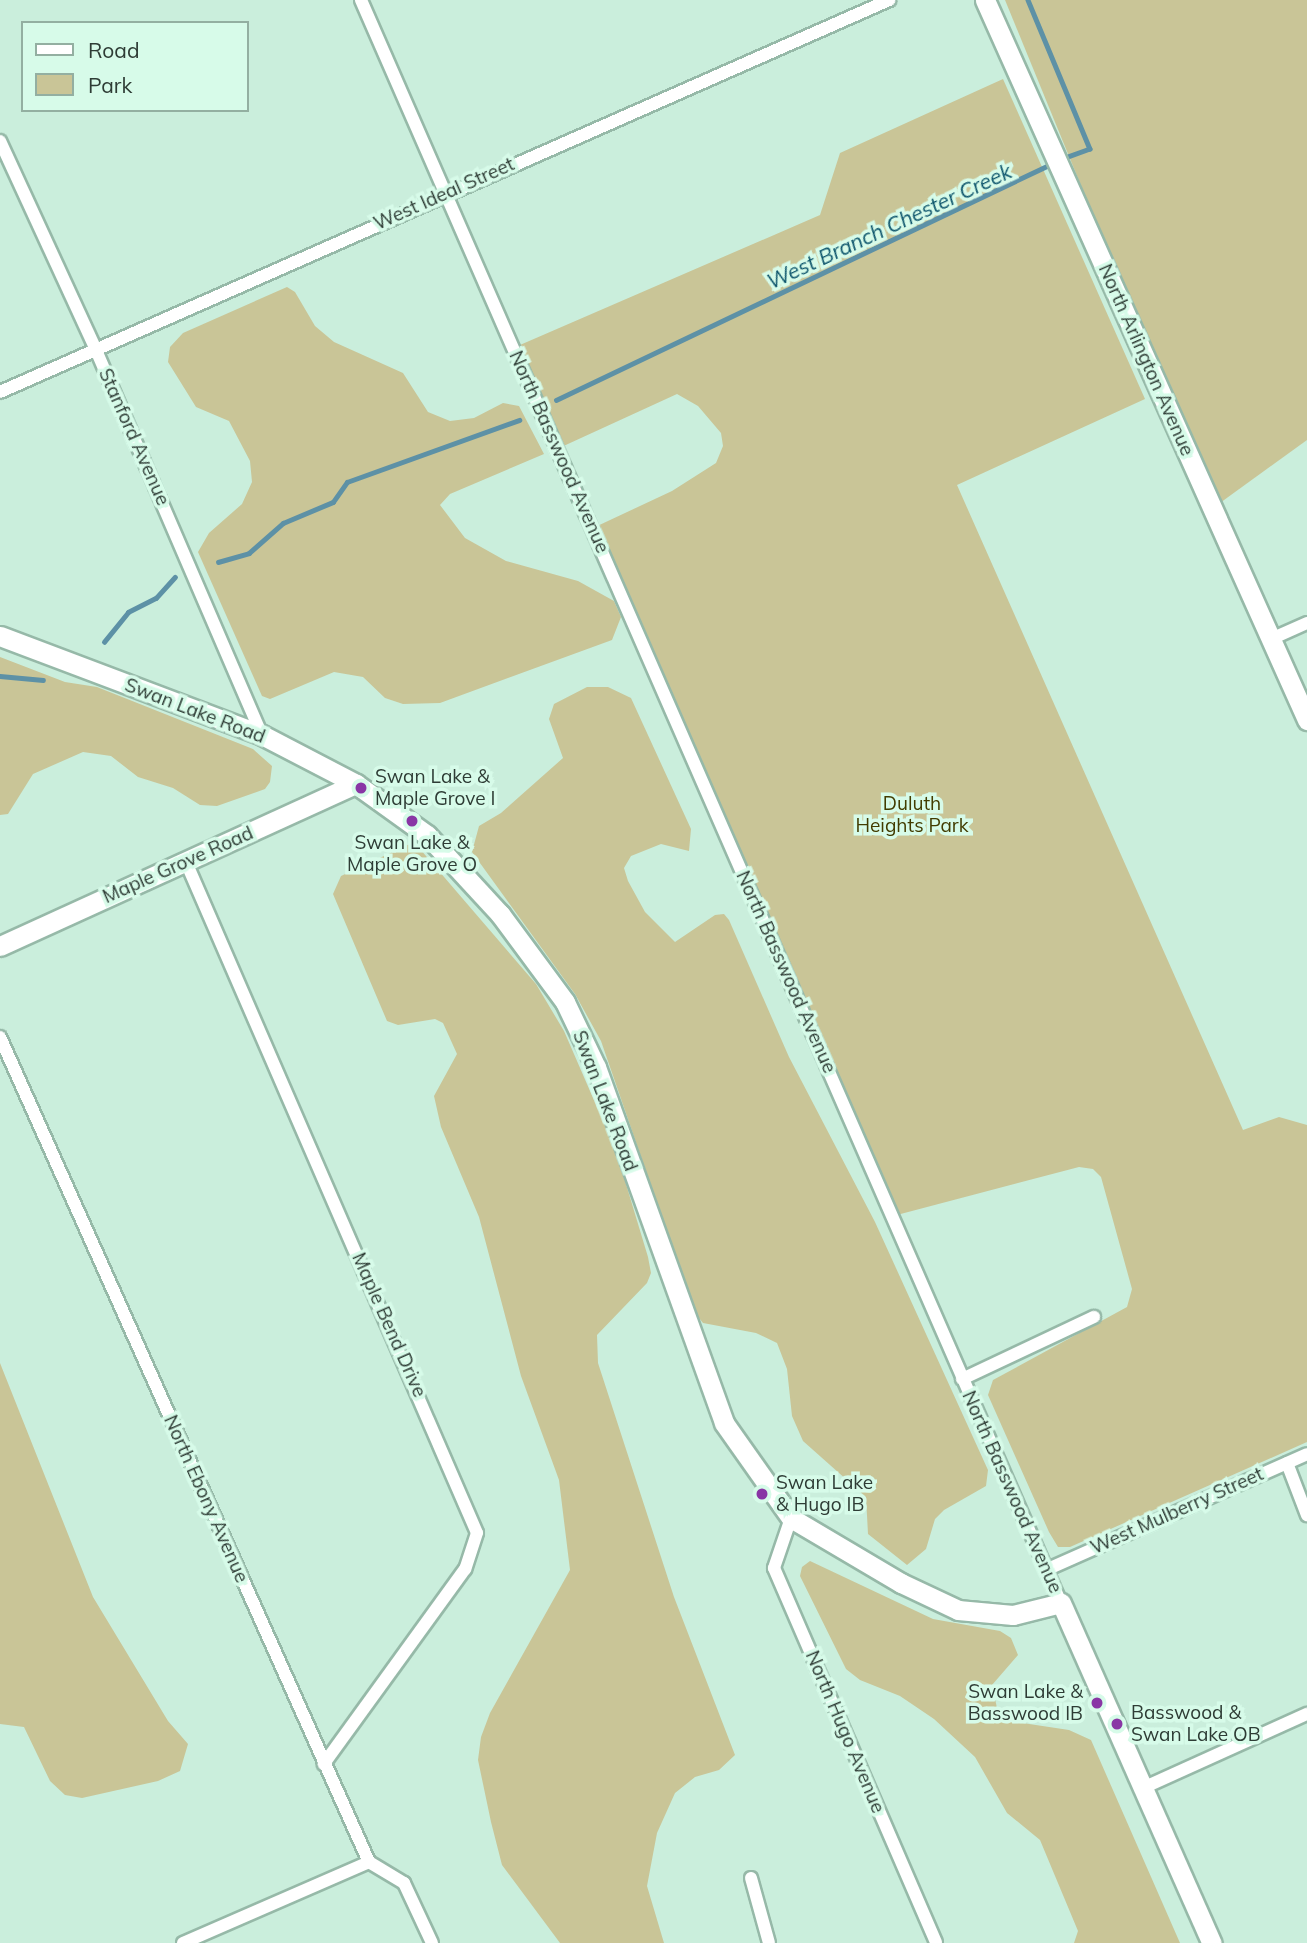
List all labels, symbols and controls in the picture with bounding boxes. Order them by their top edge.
legend [21,21,248,112]
text: Road [88,37,139,63]
text: Park [88,72,132,98]
street label: West Ideal Street [370,153,518,235]
water label: West Branch Chester Creek [763,158,1015,294]
street label: North Arlington Avenue [1093,261,1199,459]
street label: North Basswood Avenue [504,347,614,557]
street label: Stanford Avenue [94,365,174,509]
street label: Swan Lake Road [122,674,268,748]
place label: Swan Lake & Maple Grove I [375,766,495,810]
marker: Swan Lake & Maple Grove I [353,780,369,796]
park label: Duluth Heights Park [855,793,969,837]
marker: Swan Lake & Maple Grove O [404,813,420,829]
street label: Maple Grove Road [99,822,257,908]
place label: Swan Lake & Maple Grove O [347,832,477,876]
street label: North Basswood Avenue [731,867,841,1077]
street label: Swan Lake Road [568,1028,642,1174]
street label: Maple Bend Drive [347,1249,431,1401]
street label: North Basswood Avenue [957,1387,1067,1597]
street label: North Ebony Avenue [159,1412,253,1586]
street label: West Mulberry Street [1087,1463,1267,1559]
place label: Swan Lake & Hugo IB [776,1472,873,1516]
marker: Swan Lake & Hugo IB [754,1486,770,1502]
street label: North Hugo Avenue [800,1647,890,1817]
place label: Swan Lake & Basswood IB [968,1681,1083,1725]
marker: Swan Lake & Basswood IB [1089,1695,1105,1711]
place label: Basswood & Swan Lake OB [1131,1702,1261,1746]
marker: Basswood & Swan Lake OB [1109,1716,1125,1732]

